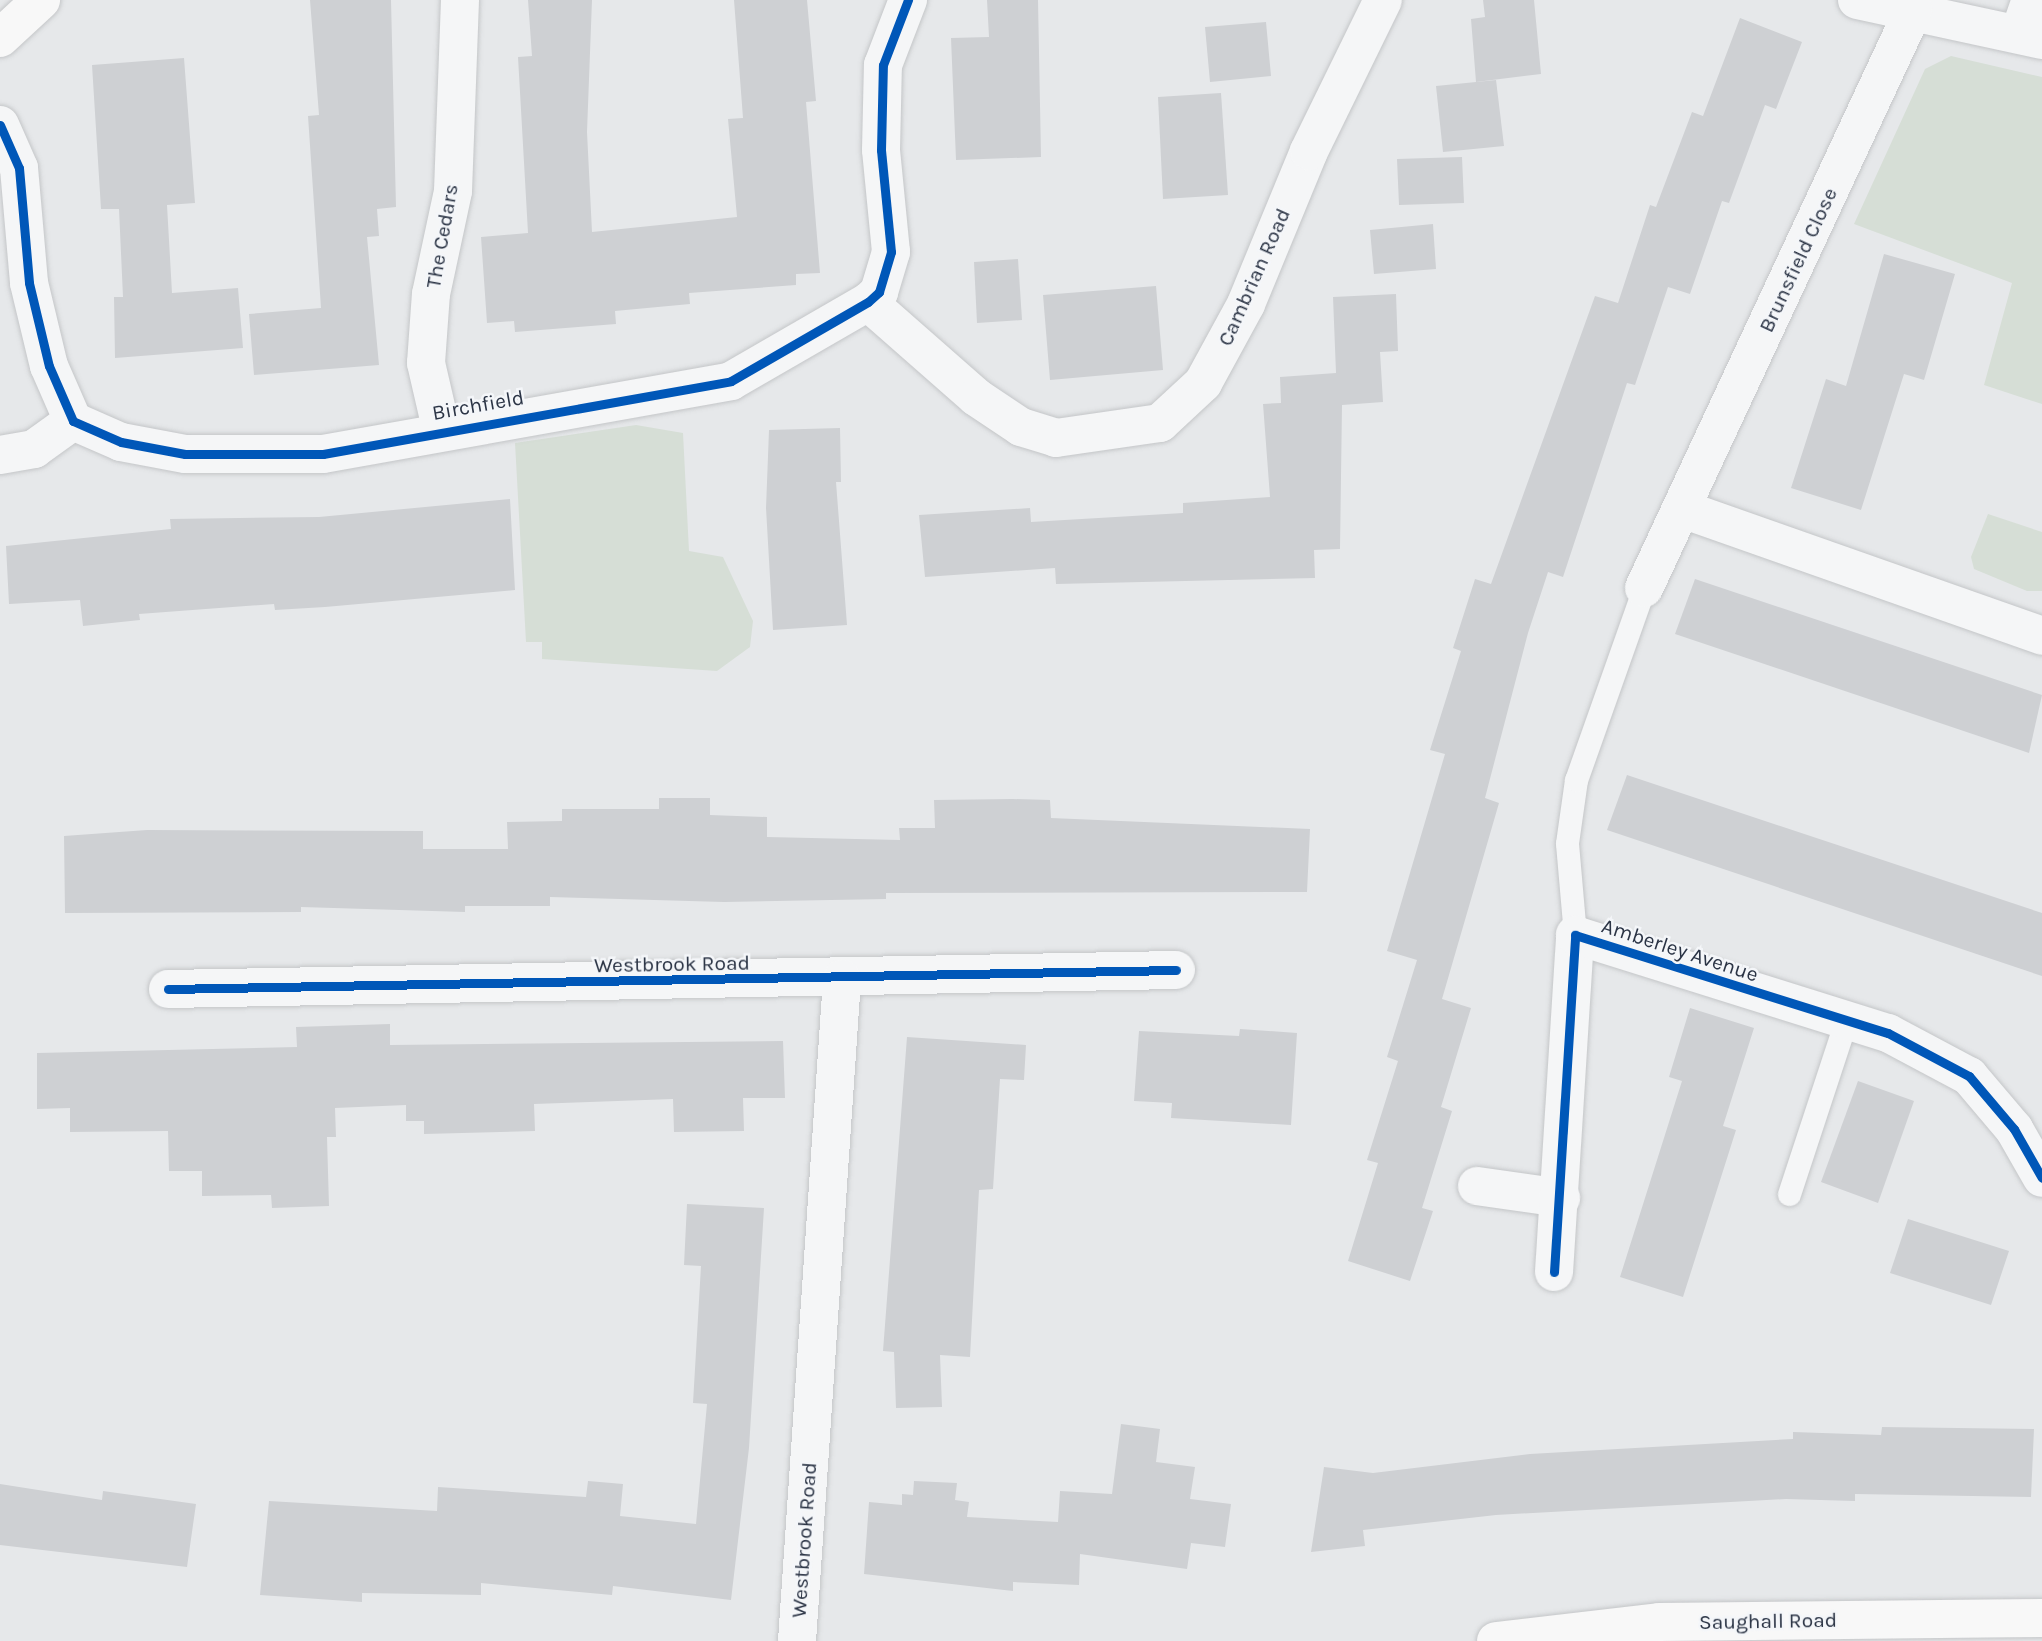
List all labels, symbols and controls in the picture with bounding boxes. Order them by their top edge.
street label: The Cedars [420,182,464,290]
street label: Brunsfield Close [1753,184,1843,336]
street label: Cambrian Road [1212,204,1296,350]
street label: Birchfield [430,385,526,425]
street label: Amberley Avenue [1599,913,1761,987]
street label: Westbrook Road [594,950,750,978]
street label: Westbrook Road [786,1461,822,1619]
street label: Saughall Road [1699,1607,1837,1635]

